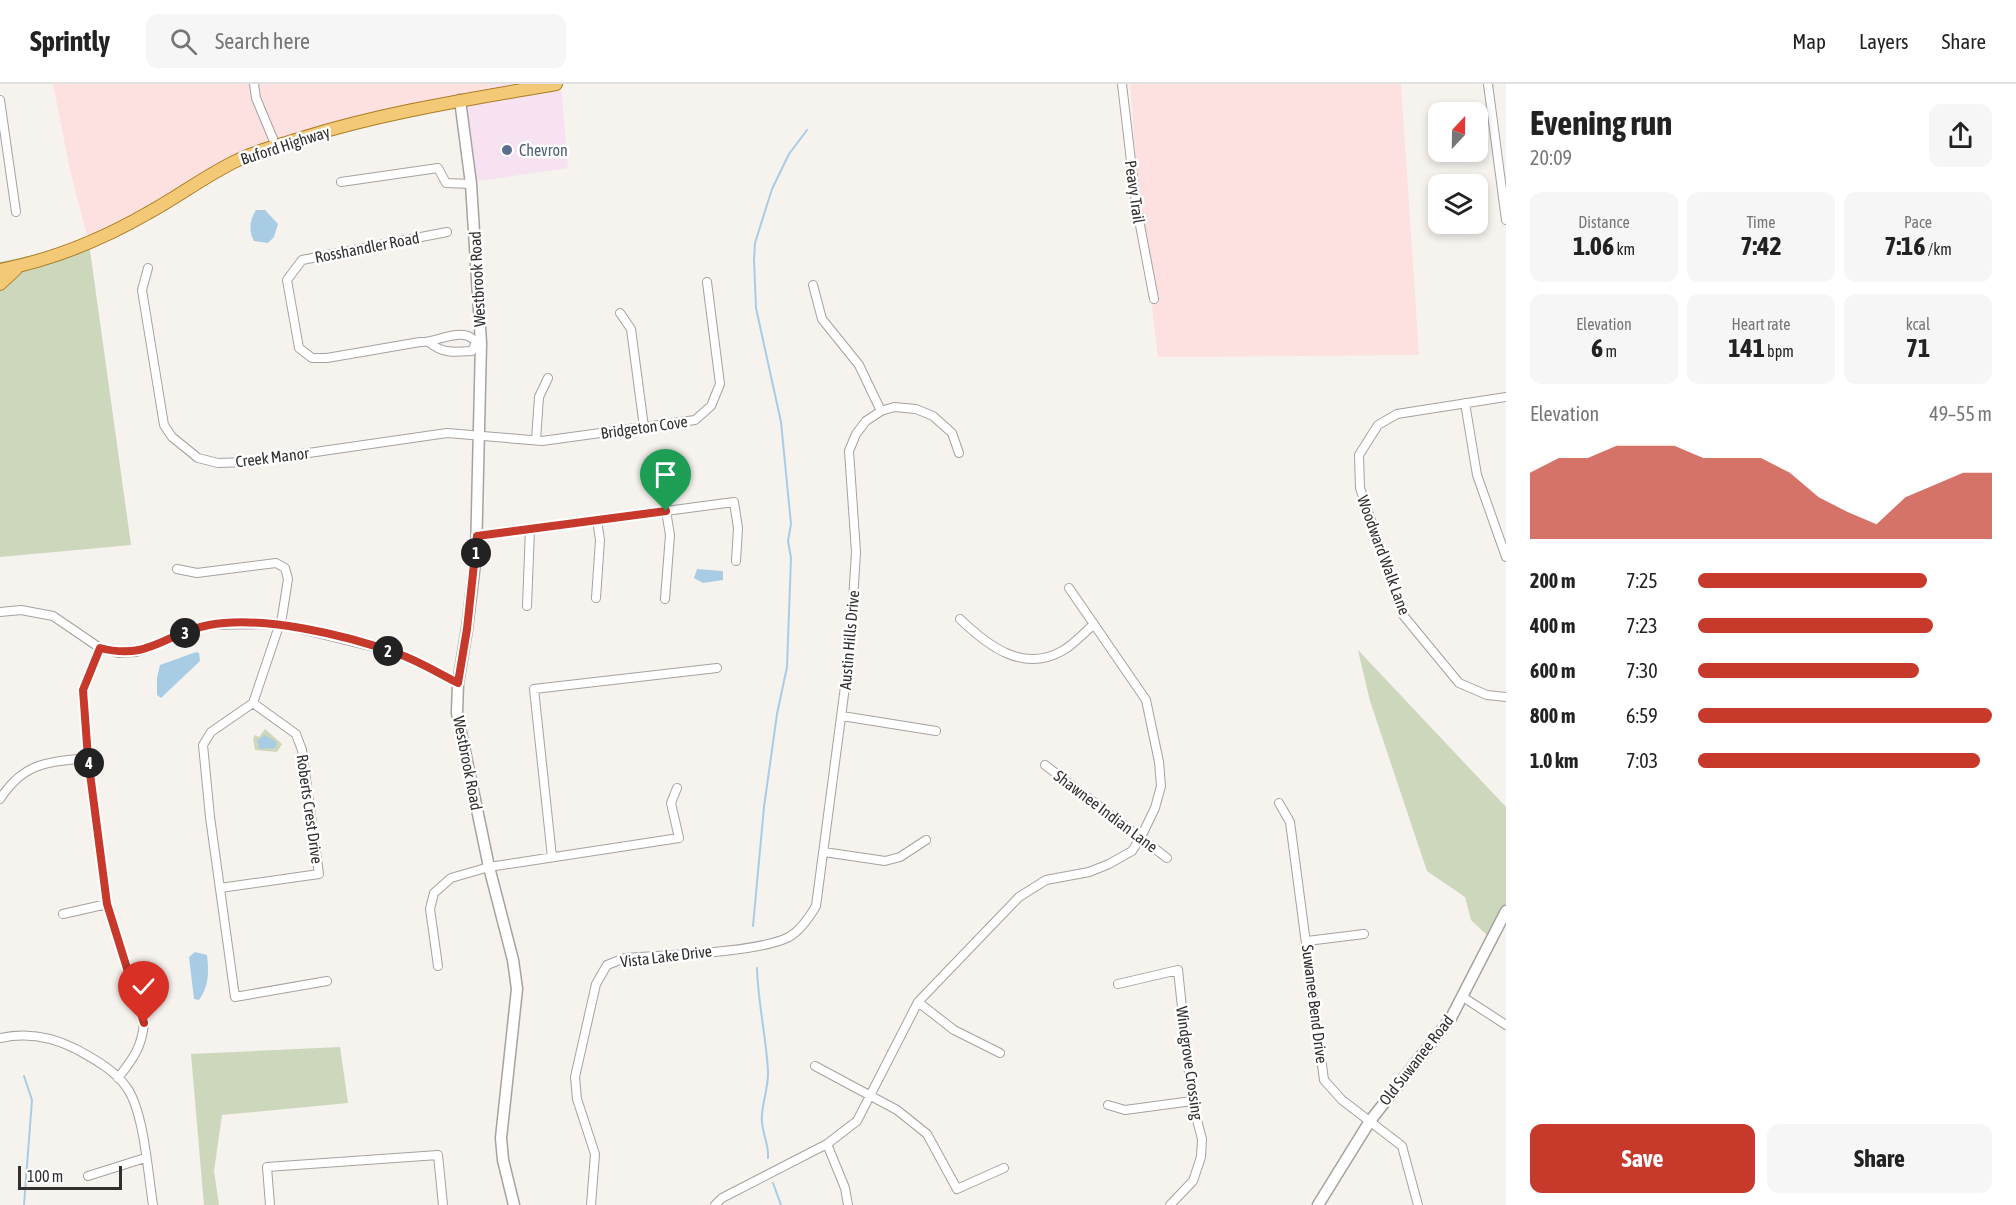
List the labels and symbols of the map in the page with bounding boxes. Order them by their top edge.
north arrow [1428,102,1488,162]
street label: Buford Highway [238,122,333,169]
place label: Chevron [519,141,568,159]
marker: Chevron [500,143,514,157]
street label: Peavy Trail [1121,159,1148,226]
street label: Rosshandler Road [313,228,421,266]
street label: Westbrook Road [466,231,488,327]
street label: Bridgeton Cove [599,412,689,443]
street label: Creek Manor [234,444,310,470]
pin [640,449,691,511]
street label: Woodward Walk Lane [1354,493,1414,617]
pin: 1 [461,538,491,568]
street label: Austin Hills Drive [836,589,862,691]
pin: 3 [170,618,200,648]
pin: 2 [373,636,403,666]
street label: Westbrook Road [450,714,486,812]
pin: 4 [74,748,104,778]
street label: Roberts Crest Drive [293,753,327,865]
street label: Shawnee Indian Lane [1051,766,1161,856]
street label: Vista Lake Drive [619,941,713,971]
street label: Suwanee Bend Drive [1299,944,1331,1064]
pin [118,961,169,1023]
street label: Windgrove Crossing [1172,1005,1207,1121]
street label: Old Suwanee Road [1375,1011,1457,1109]
scale bar [18,1163,122,1190]

